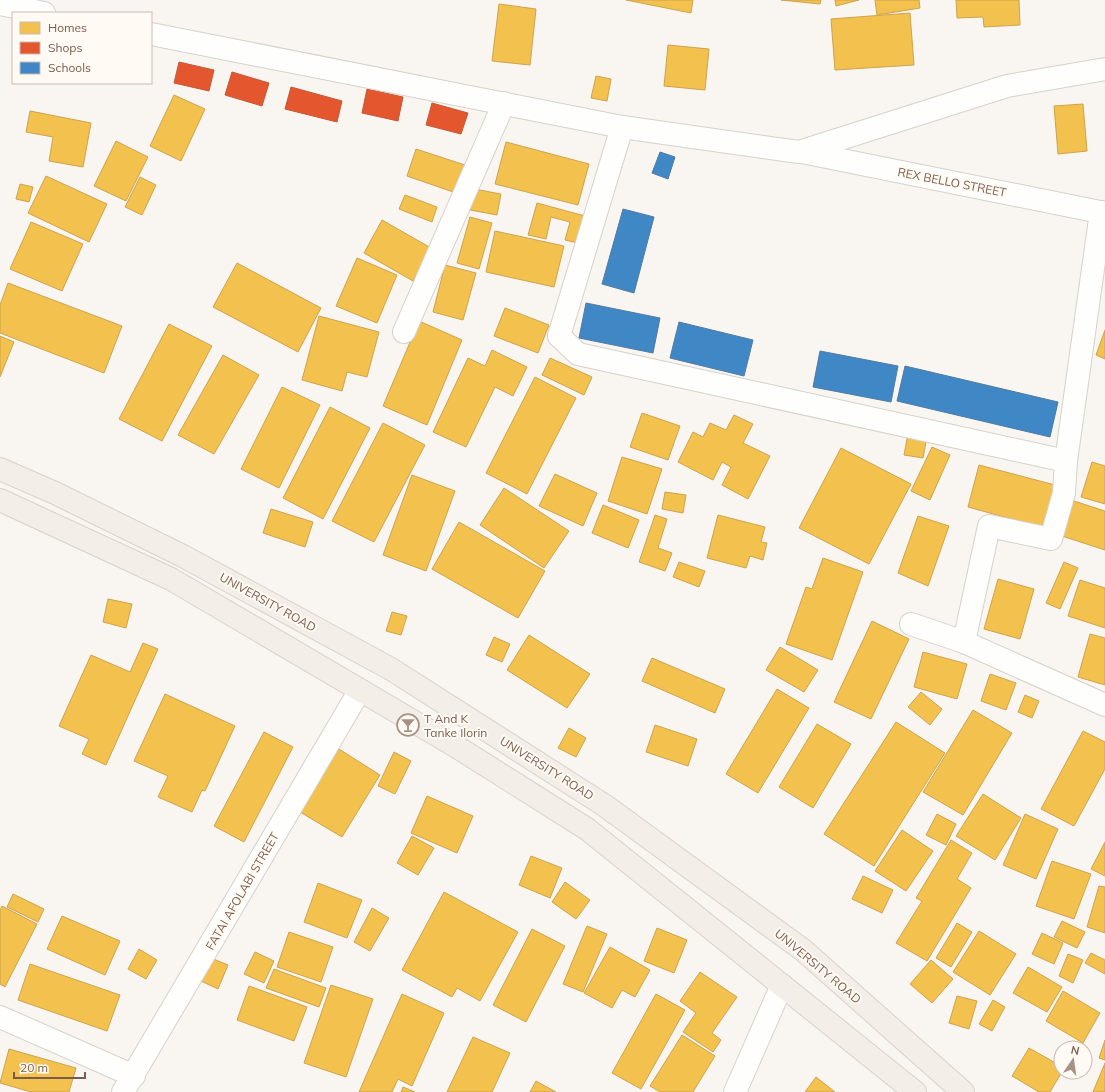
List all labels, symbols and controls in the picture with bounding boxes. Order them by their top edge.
legend [12,12,152,84]
text: Homes [48,20,87,35]
text: Shops [48,40,83,55]
text: Schools [48,60,91,75]
street label: REX BELLO STREET [896,164,1008,200]
street label: UNIVERSITY ROAD [217,569,319,635]
place label: T And K Tanke Ilorin [424,711,487,740]
bar icon: T And K Tanke Ilorin [395,712,421,738]
street label: UNIVERSITY ROAD [497,733,597,803]
street label: FATAI AFOLABI STREET [202,829,282,953]
street label: UNIVERSITY ROAD [772,926,864,1006]
north arrow [1053,1040,1093,1080]
text: N [1070,1043,1081,1058]
scale bar [14,1054,85,1080]
text: 20 m [20,1060,48,1075]

